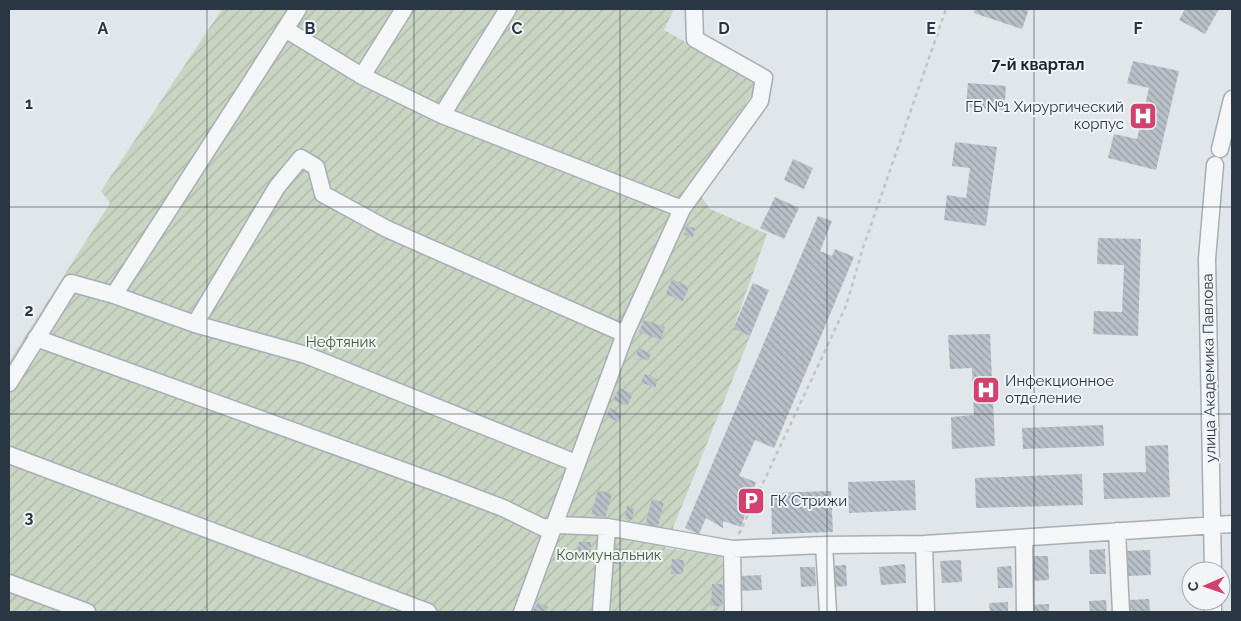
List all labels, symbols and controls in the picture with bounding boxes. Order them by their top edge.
text: A [98,19,109,38]
text: B [305,19,316,38]
text: C [512,19,523,38]
text: D [718,19,730,38]
text: E [926,19,936,38]
text: F [1133,19,1143,38]
district label: 7-й квартал [991,55,1085,74]
text: 1 [25,94,33,113]
place label: ГБ №1 Хирургический корпус [965,98,1124,133]
hospital icon: ГБ №1 Хирургический корпус [1128,101,1158,131]
street label: улица Академика Павлова [1198,273,1220,463]
text: 2 [24,301,34,320]
park label: Нефтяник [306,333,376,351]
place label: Инфекционное отделение [1005,372,1114,407]
hospital icon: Инфекционное отделение [971,375,1001,405]
parking icon: ГК Стрижи [736,486,766,516]
place label: ГК Стрижи [770,492,847,510]
text: 3 [25,508,34,527]
park label: Коммунальник [556,546,662,564]
north arrow [1181,561,1231,611]
text: С [1185,581,1201,592]

